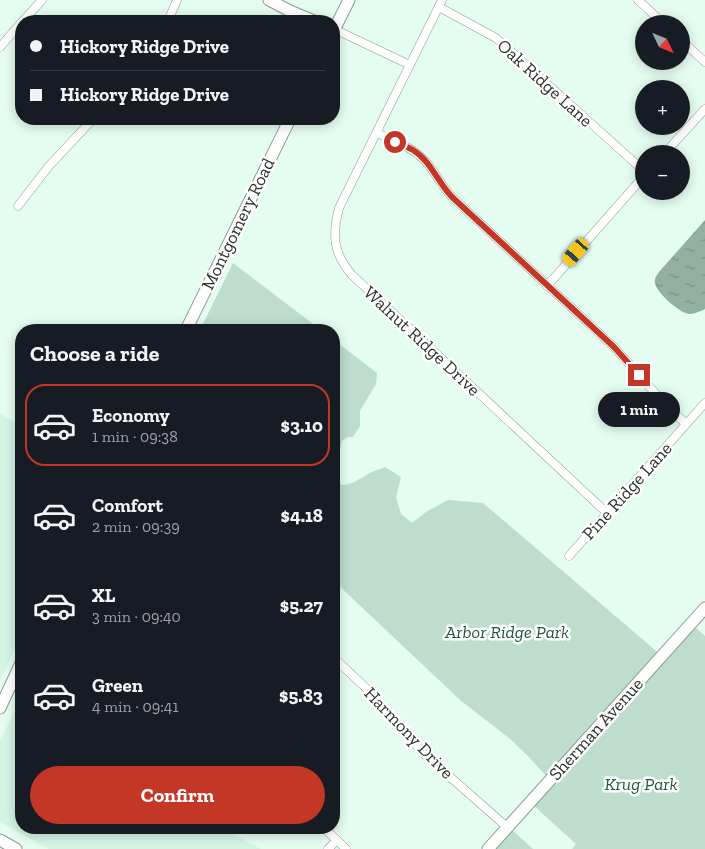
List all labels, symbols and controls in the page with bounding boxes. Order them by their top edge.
north arrow [635,15,690,70]
map controls [635,15,690,200]
street label: Oak Ridge Lane [493,34,597,132]
text: Hickory Ridge Drive [60,35,229,58]
button: + [635,80,690,135]
text: Hickory Ridge Drive [60,83,229,106]
route start [384,131,406,153]
button: − [635,145,690,200]
street label: Montgomery Road [197,154,279,293]
car [560,236,591,268]
street label: Walnut Ridge Drive [359,281,485,401]
text: Choose a ride [30,340,160,367]
route end [628,364,650,386]
callout: 1 min [598,392,680,428]
text: 1 min [620,400,658,419]
icon: car [32,403,77,448]
text: Economy [92,404,170,427]
text: $3.10 [281,414,323,437]
text: 1 min · 09:38 [92,427,178,446]
street label: Pine Ridge Lane [577,438,677,544]
icon: car [32,493,77,538]
text: Comfort [92,494,163,517]
text: $4.18 [281,504,323,527]
text: 2 min · 09:39 [92,517,180,536]
icon: car [32,583,77,628]
text: XL [92,584,115,607]
text: $5.27 [280,594,323,617]
text: 3 min · 09:40 [92,607,181,626]
park label: Arbor Ridge Park [444,621,569,643]
icon: car [32,673,77,718]
street label: Sherman Avenue [544,673,648,785]
text: Green [92,674,143,697]
street label: Harmony Drive [360,682,458,784]
text: $5.83 [279,684,323,707]
text: 4 min · 09:41 [92,697,179,716]
button: Confirm [30,766,325,824]
park label: Krug Park [605,773,677,795]

